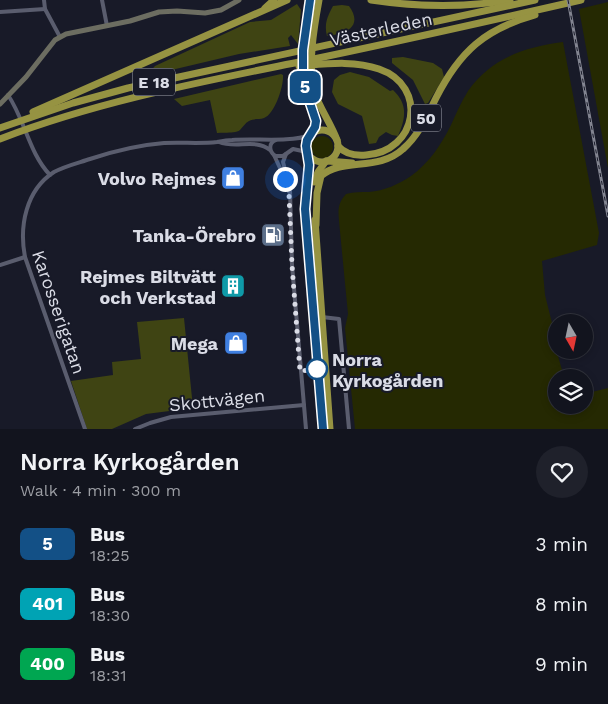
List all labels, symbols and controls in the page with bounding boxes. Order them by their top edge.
street label: Västerleden [328,8,434,50]
road number: E 18 [133,68,175,95]
line badge: 5 [289,71,321,103]
text: 5 [300,76,310,97]
road number: 50 [411,105,441,132]
shop icon: Volvo Rejmes [220,165,246,191]
your location [273,167,298,192]
place label: Volvo Rejmes [98,168,216,189]
fuel station icon: Tanka-Örebro [260,222,286,248]
place label: Tanka-Örebro [132,225,256,246]
street label: Karosserigatan [28,247,90,377]
place label: Rejmes Biltvätt och Verkstad [80,266,216,308]
building icon: Rejmes Biltvätt och Verkstad [220,273,246,299]
north arrow [548,314,592,359]
map controls [548,314,593,414]
shop icon: Mega [223,330,249,356]
place label: Mega [171,333,219,354]
place label: Norra Kyrkogården [332,349,443,391]
marker: Norra Kyrkogården [306,358,328,380]
button: layers [548,369,593,414]
street label: Skottvägen [168,385,266,415]
button: heart [536,446,588,498]
text: Norra Kyrkogården [20,448,240,476]
text: Walk · 4 min · 300 m [20,481,181,500]
text: Bus [90,523,125,546]
text: 5 [42,533,53,554]
text: 3 min [536,533,588,556]
text: 18:25 [90,546,129,565]
text: Bus [90,583,125,606]
text: 401 [32,593,63,614]
text: 8 min [535,593,588,616]
text: 18:30 [90,606,130,625]
text: Bus [90,643,125,666]
text: 400 [30,653,65,674]
text: 9 min [535,653,588,676]
text: 18:31 [90,666,126,685]

